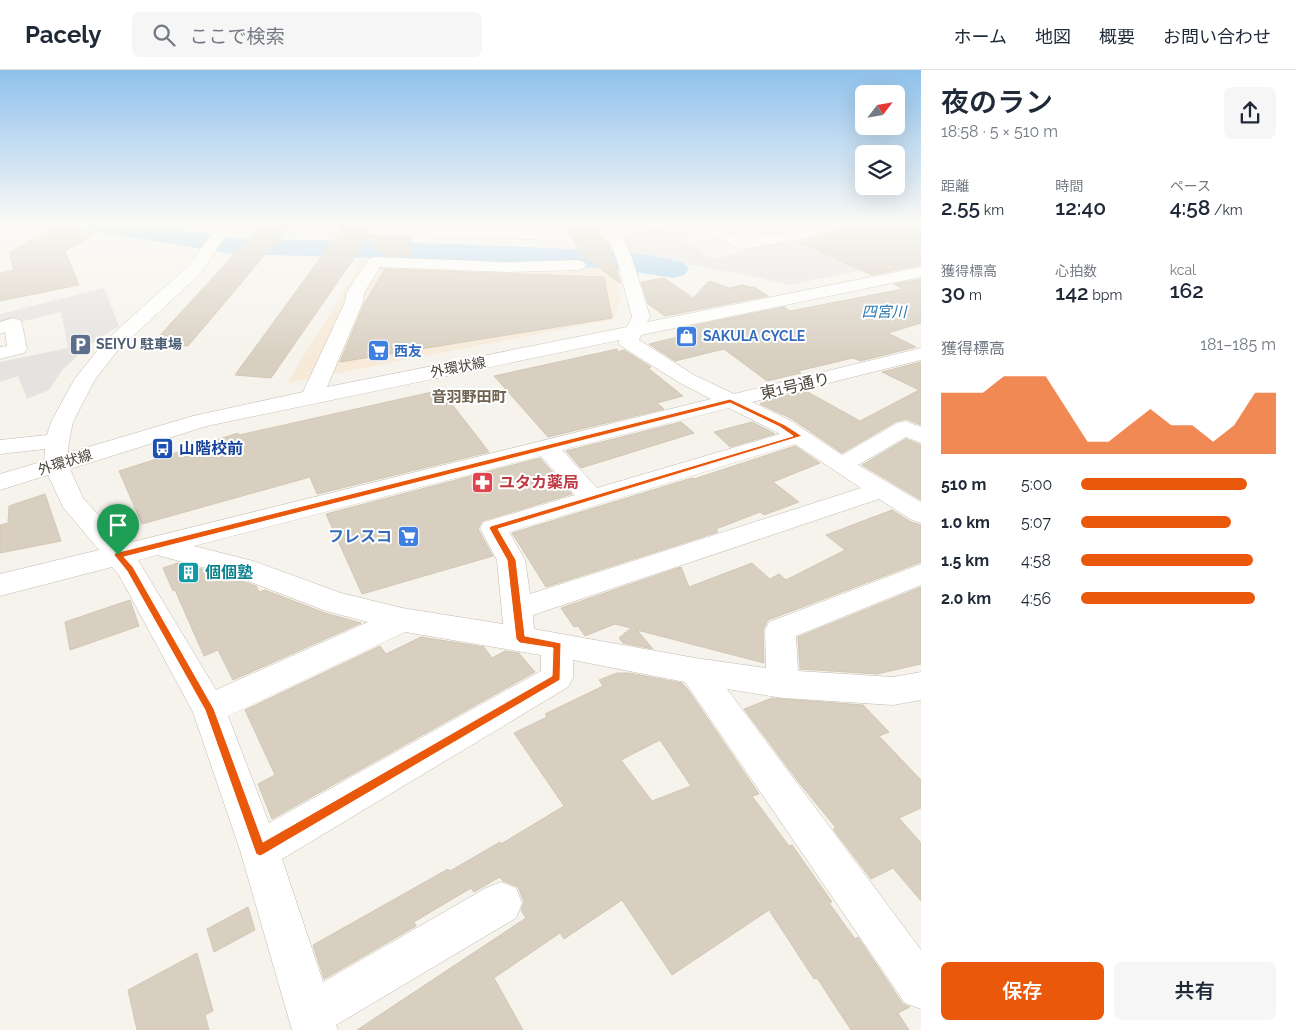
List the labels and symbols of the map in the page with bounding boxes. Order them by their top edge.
north arrow [855,85,905,135]
water label: 四宮川 [861,303,908,321]
shop icon: SAKULA CYCLE [675,324,699,348]
place label: SAKULA CYCLE [703,328,805,344]
parking icon: SEIYU 駐車場 [68,332,92,356]
place label: SEIYU 駐車場 [96,336,182,352]
supermarket icon: 西友 [366,339,390,363]
place label: 西友 [394,343,422,359]
street label: 外環状線 [429,354,487,380]
street label: 東1号通り [758,369,832,403]
district label: 音羽野田町 [431,388,507,406]
bus stop icon: 山階校前 [151,436,175,460]
place label: 山階校前 [179,439,243,458]
street label: 外環状線 [36,446,94,478]
pharmacy icon: ユタカ薬局 [471,470,495,494]
place label: ユタカ薬局 [499,473,579,492]
pin [97,504,139,555]
supermarket icon: フレスコ [396,524,420,548]
place label: フレスコ [328,527,392,546]
building icon: 個個塾 [177,560,201,584]
place label: 個個塾 [205,563,253,582]

